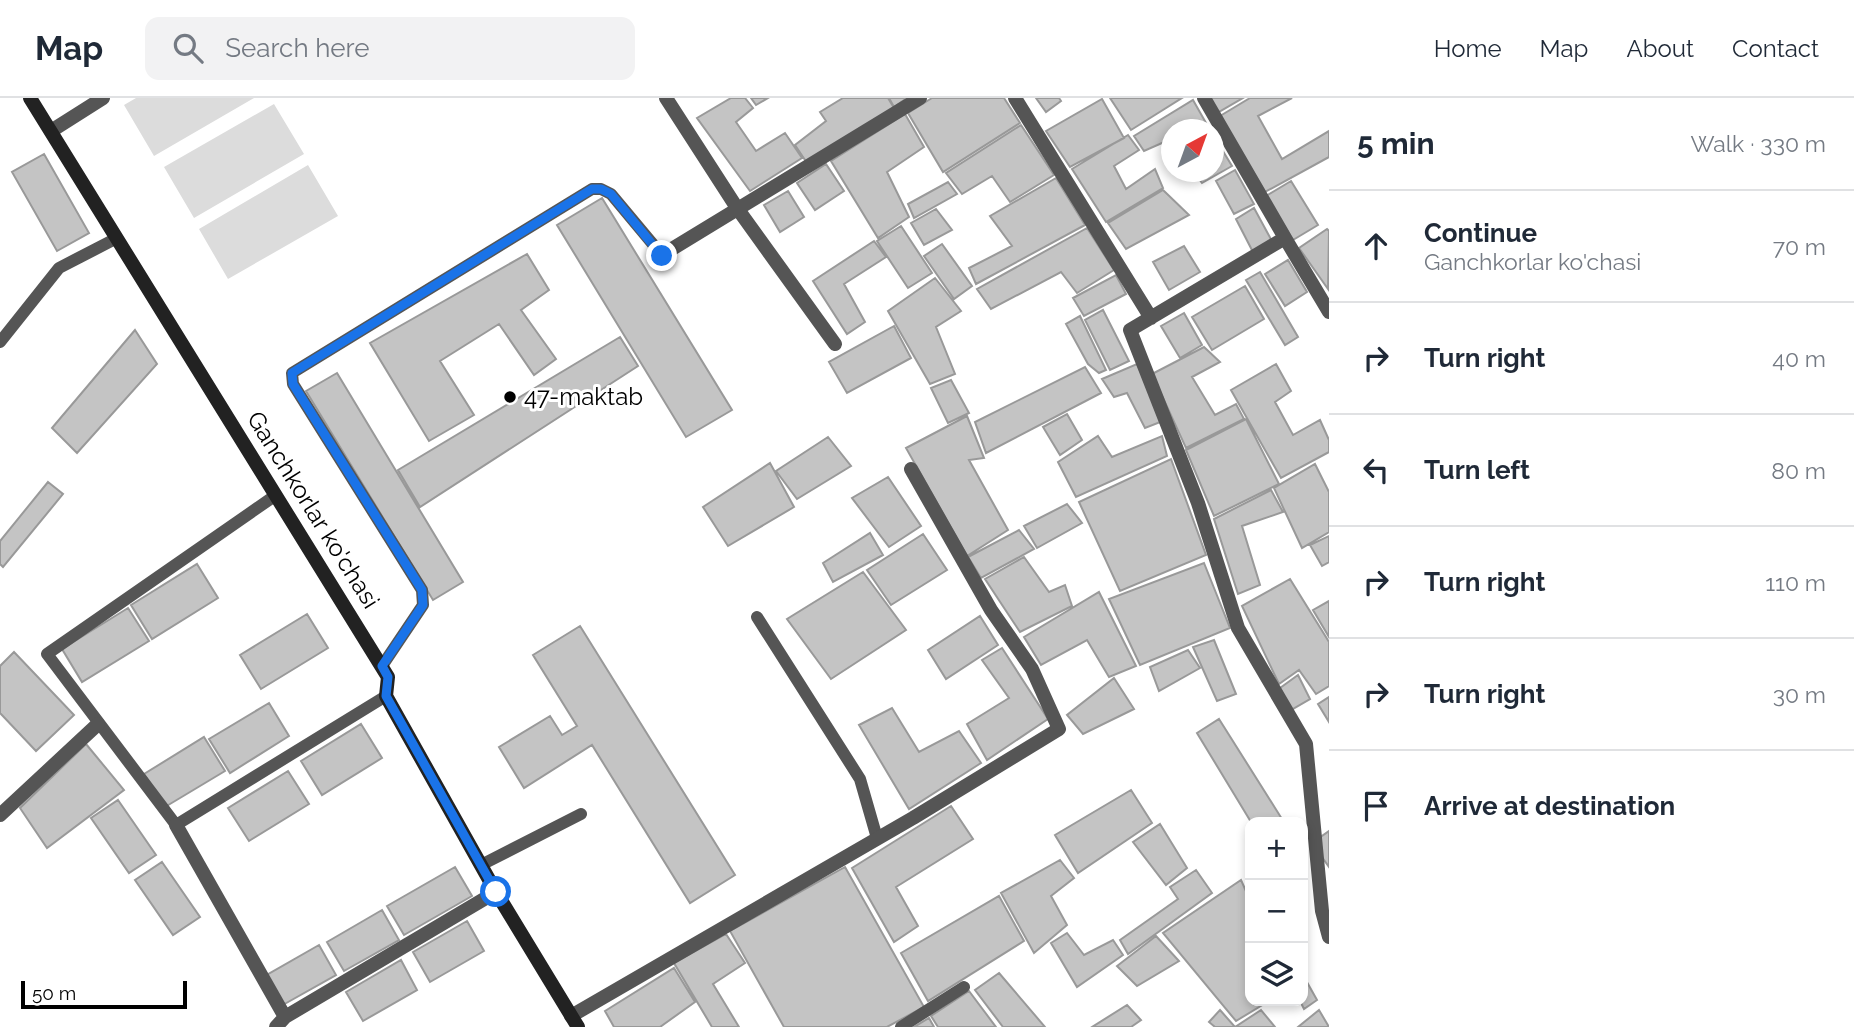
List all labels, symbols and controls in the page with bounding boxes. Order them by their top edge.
search box [145,17,635,80]
text: Map [35,29,103,68]
icon: search [169,29,207,67]
text: Search here [225,33,370,63]
text: Home [1434,34,1502,63]
text: Map [1540,34,1588,63]
text: About [1626,34,1694,63]
text: Contact [1732,34,1819,63]
north arrow [1161,119,1224,182]
text: 5 min [1357,126,1435,161]
text: Walk · 330 m [1690,130,1826,157]
text: Continue [1424,218,1537,248]
icon: ahead [1357,227,1395,265]
text: 70 m [1773,233,1826,260]
route end [646,240,677,271]
text: Ganchkorlar ko'chasi [1424,248,1641,275]
icon: right [1357,339,1395,377]
text: Turn right [1424,343,1545,373]
text: 40 m [1772,345,1826,372]
place label: 47-maktab [524,382,643,411]
marker: 47-maktab [502,389,518,405]
street label: Ganchkorlar ko'chasi [241,406,386,614]
icon: left [1357,451,1395,489]
text: Turn left [1424,455,1530,485]
text: 80 m [1771,457,1826,484]
icon: right [1357,563,1395,601]
text: Turn right [1424,567,1545,597]
text: 110 m [1765,569,1826,596]
icon: right [1357,675,1395,713]
text: Turn right [1424,679,1545,709]
text: 30 m [1773,681,1826,708]
icon: arrive [1357,787,1395,825]
text: Arrive at destination [1424,791,1675,821]
map controls [1245,817,1308,1006]
button: + [1245,817,1308,880]
route start [480,876,511,907]
button: − [1245,880,1308,943]
button: layers [1245,943,1308,1006]
scale bar [21,978,187,1010]
text: 50 m [32,982,76,1004]

